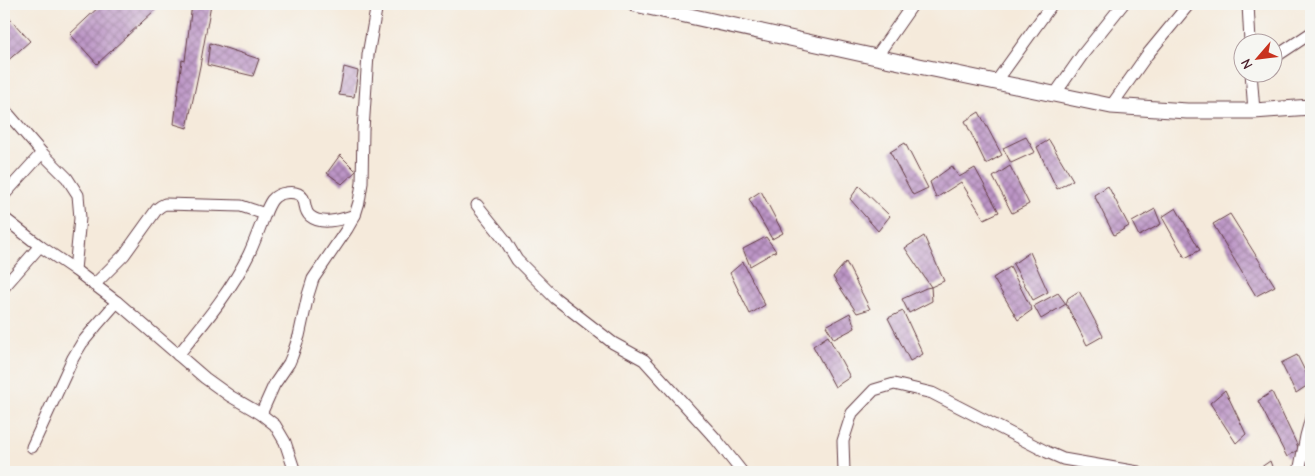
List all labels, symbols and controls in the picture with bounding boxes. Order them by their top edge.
north arrow [1232,32,1282,82]
text: N [1237,56,1257,72]

